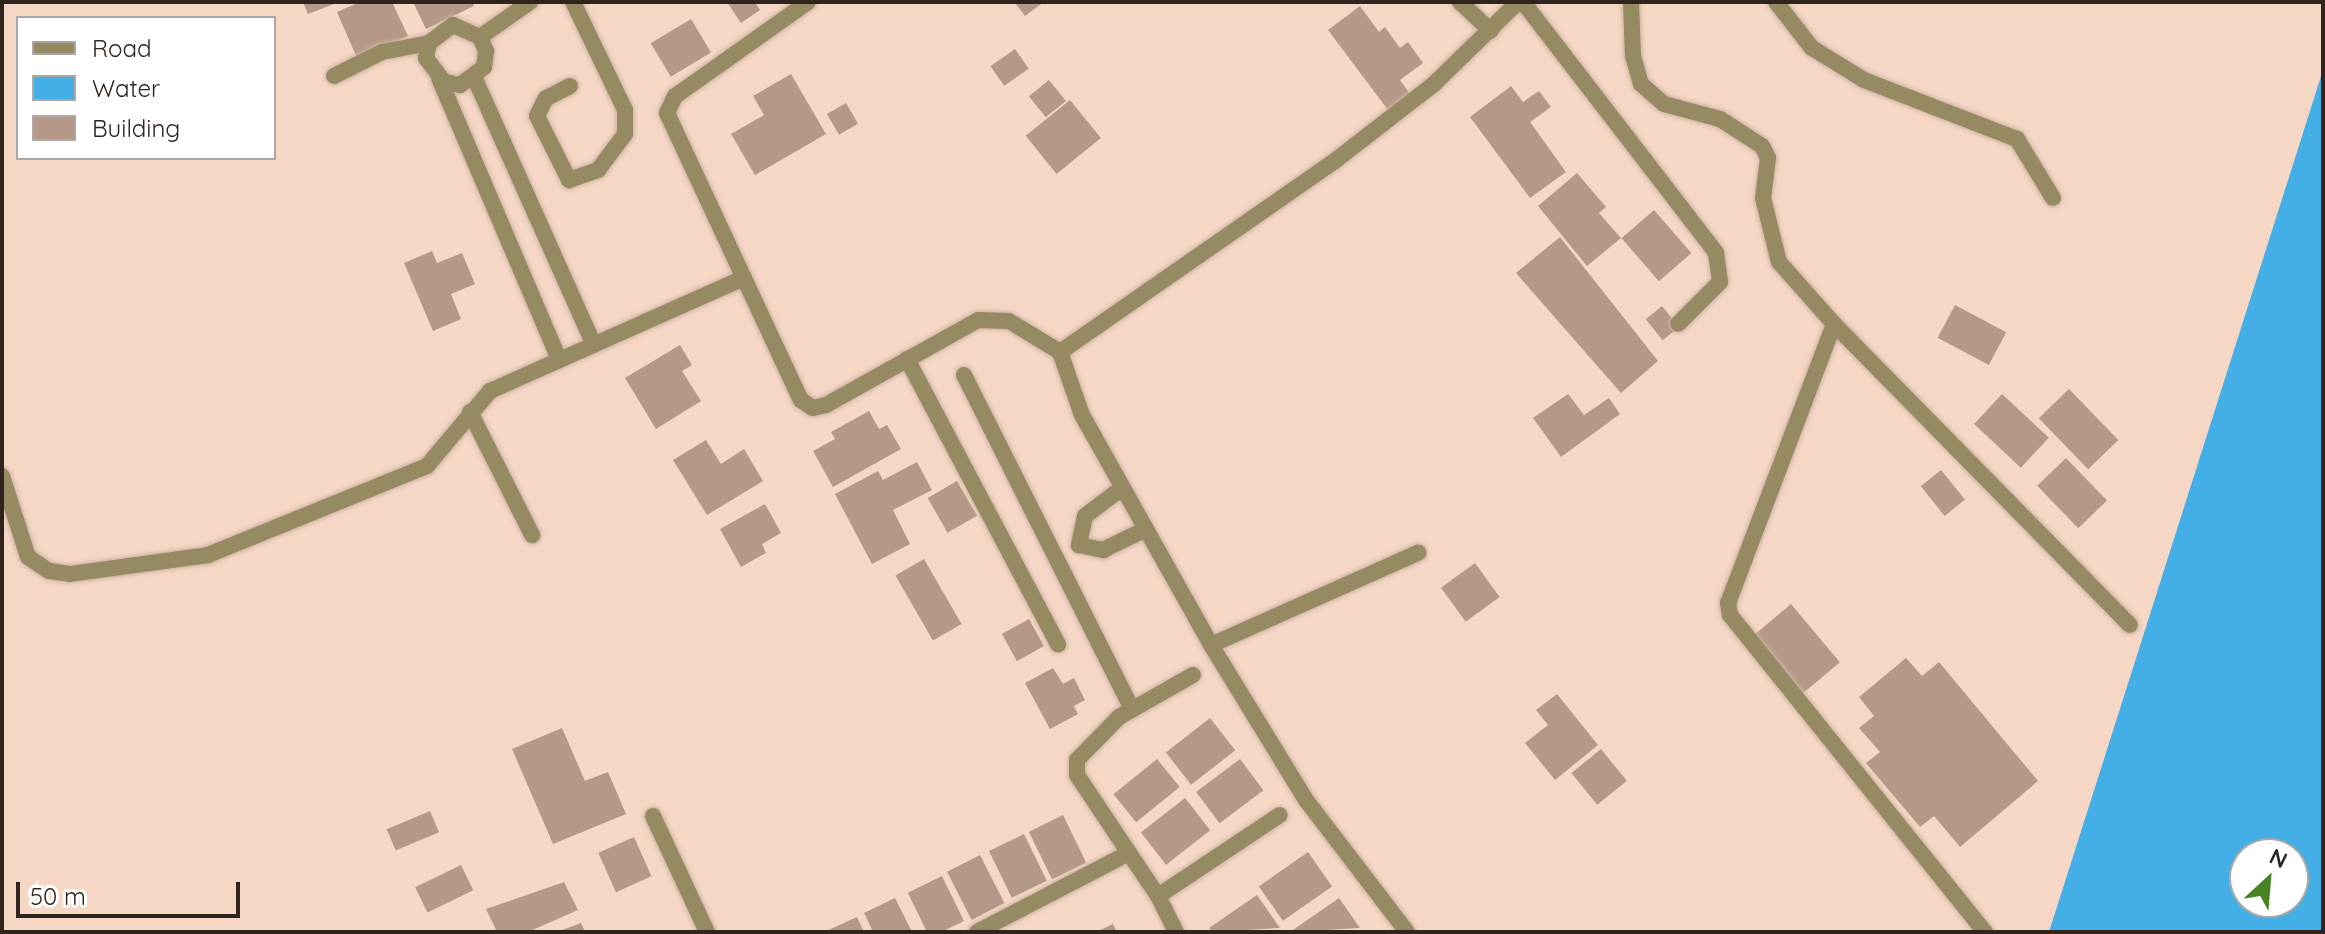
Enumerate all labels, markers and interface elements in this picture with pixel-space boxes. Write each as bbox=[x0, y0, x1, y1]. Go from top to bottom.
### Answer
legend bbox=[16, 16, 276, 160]
text: Road bbox=[92, 33, 152, 63]
text: Water bbox=[92, 73, 160, 103]
text: Building bbox=[92, 113, 180, 143]
north arrow bbox=[2229, 838, 2309, 918]
text: N bbox=[2265, 842, 2292, 874]
scale bar bbox=[20, 866, 244, 916]
text: 50 m bbox=[30, 881, 86, 911]

